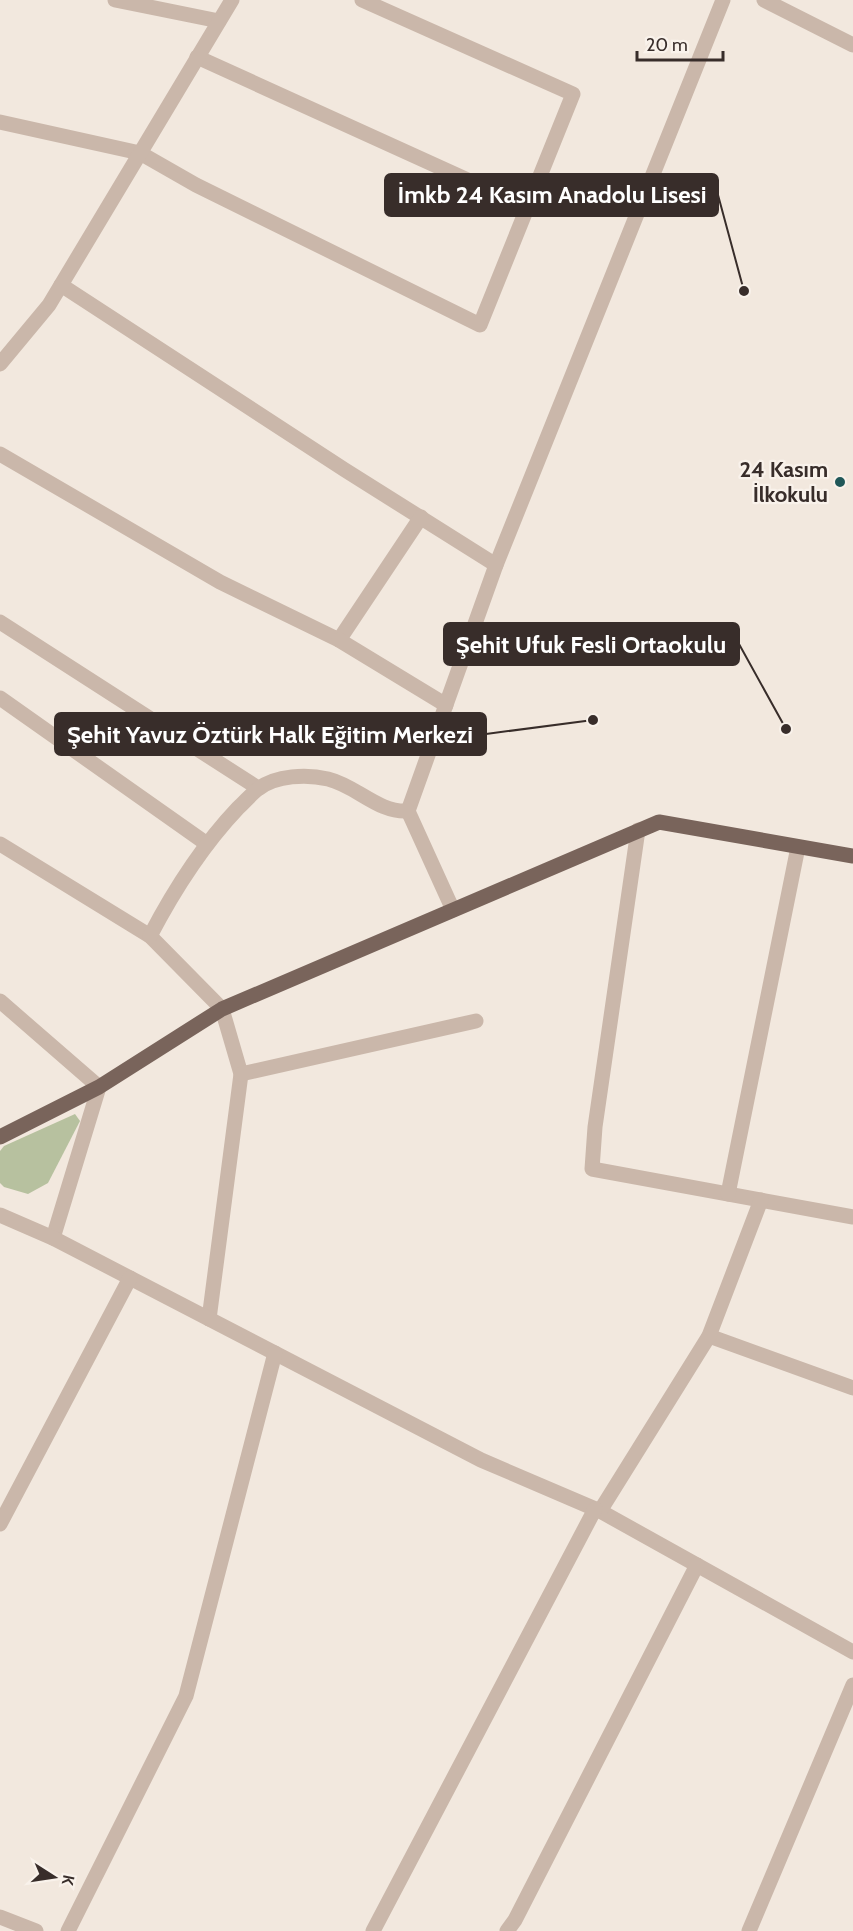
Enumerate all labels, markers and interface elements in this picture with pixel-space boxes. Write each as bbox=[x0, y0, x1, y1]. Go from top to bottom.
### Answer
scale bar bbox=[637, 24, 722, 62]
text: 20 m bbox=[646, 34, 688, 56]
callout: İmkb 24 Kasım Anadolu Lisesi bbox=[385, 174, 718, 216]
text: İmkb 24 Kasım Anadolu Lisesi bbox=[397, 180, 707, 209]
place label: 24 Kasım İlkokulu bbox=[739, 456, 828, 508]
marker: 24 Kasım İlkokulu bbox=[833, 475, 847, 489]
callout: Şehit Ufuk Fesli Ortaokulu bbox=[444, 623, 739, 665]
text: Şehit Ufuk Fesli Ortaokulu bbox=[456, 630, 726, 659]
callout: Şehit Yavuz Öztürk Halk Eğitim Merkezi bbox=[55, 713, 486, 755]
text: Şehit Yavuz Öztürk Halk Eğitim Merkezi bbox=[67, 720, 473, 749]
north arrow bbox=[24, 1847, 84, 1907]
text: K bbox=[58, 1873, 79, 1887]

